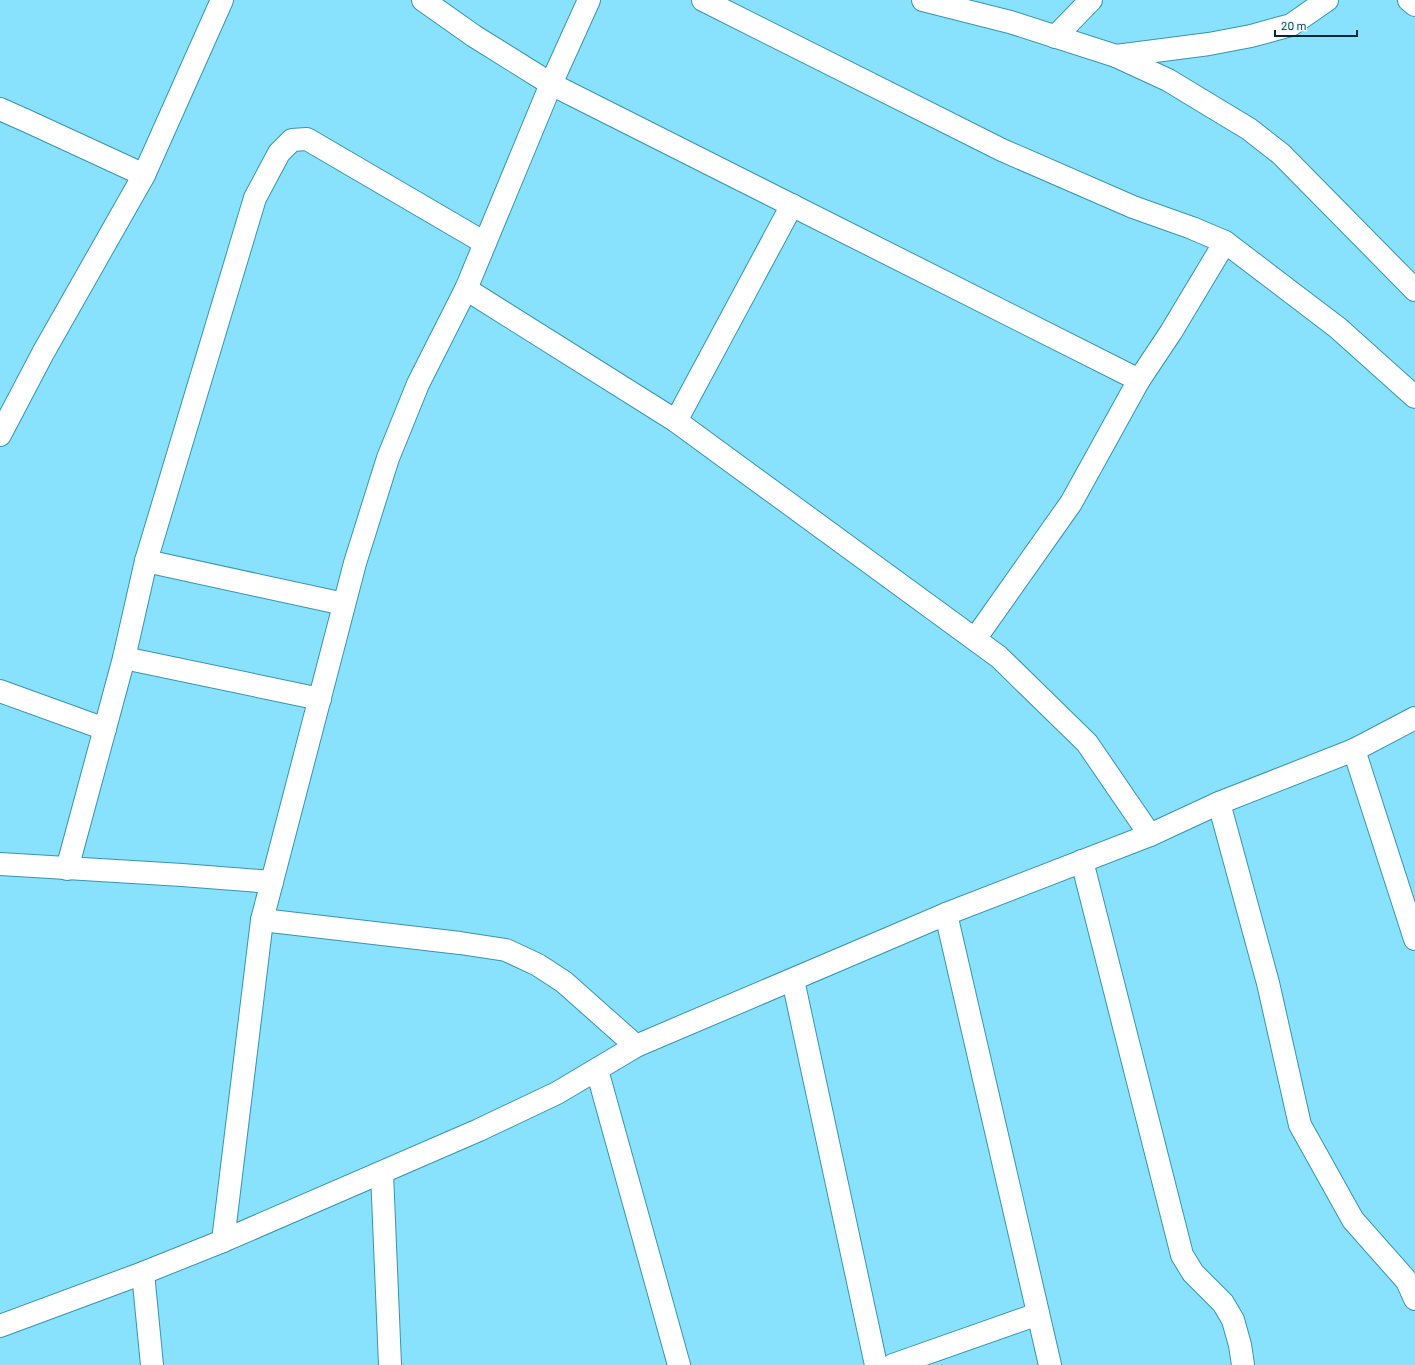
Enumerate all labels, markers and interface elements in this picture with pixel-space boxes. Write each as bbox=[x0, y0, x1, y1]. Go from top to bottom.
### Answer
scale bar bbox=[1275, 12, 1357, 38]
text: 20 m bbox=[1281, 18, 1307, 32]

